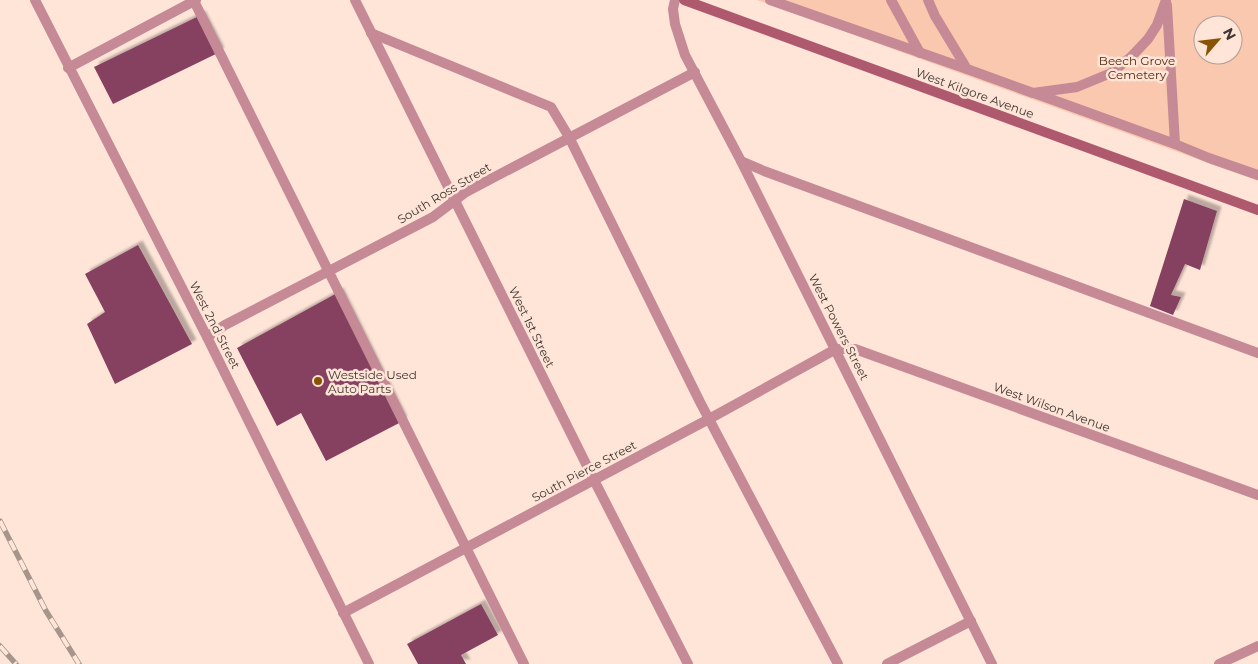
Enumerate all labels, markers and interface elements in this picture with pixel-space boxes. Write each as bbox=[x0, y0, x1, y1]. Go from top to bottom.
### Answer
north arrow bbox=[1193, 15, 1243, 65]
text: N bbox=[1219, 25, 1240, 43]
park label: Beech Grove Cemetery bbox=[1099, 53, 1175, 82]
street label: West Kilgore Avenue bbox=[914, 65, 1036, 121]
street label: South Ross Street bbox=[395, 159, 494, 227]
street label: West Powers Street bbox=[806, 271, 872, 383]
street label: West 2nd Street bbox=[186, 279, 244, 371]
street label: West 1st Street bbox=[506, 284, 558, 370]
place label: Westside Used Auto Parts bbox=[328, 367, 417, 396]
marker: Westside Used Auto Parts bbox=[312, 375, 324, 387]
street label: West Wilson Avenue bbox=[992, 379, 1112, 435]
street label: South Pierce Street bbox=[529, 437, 639, 505]

